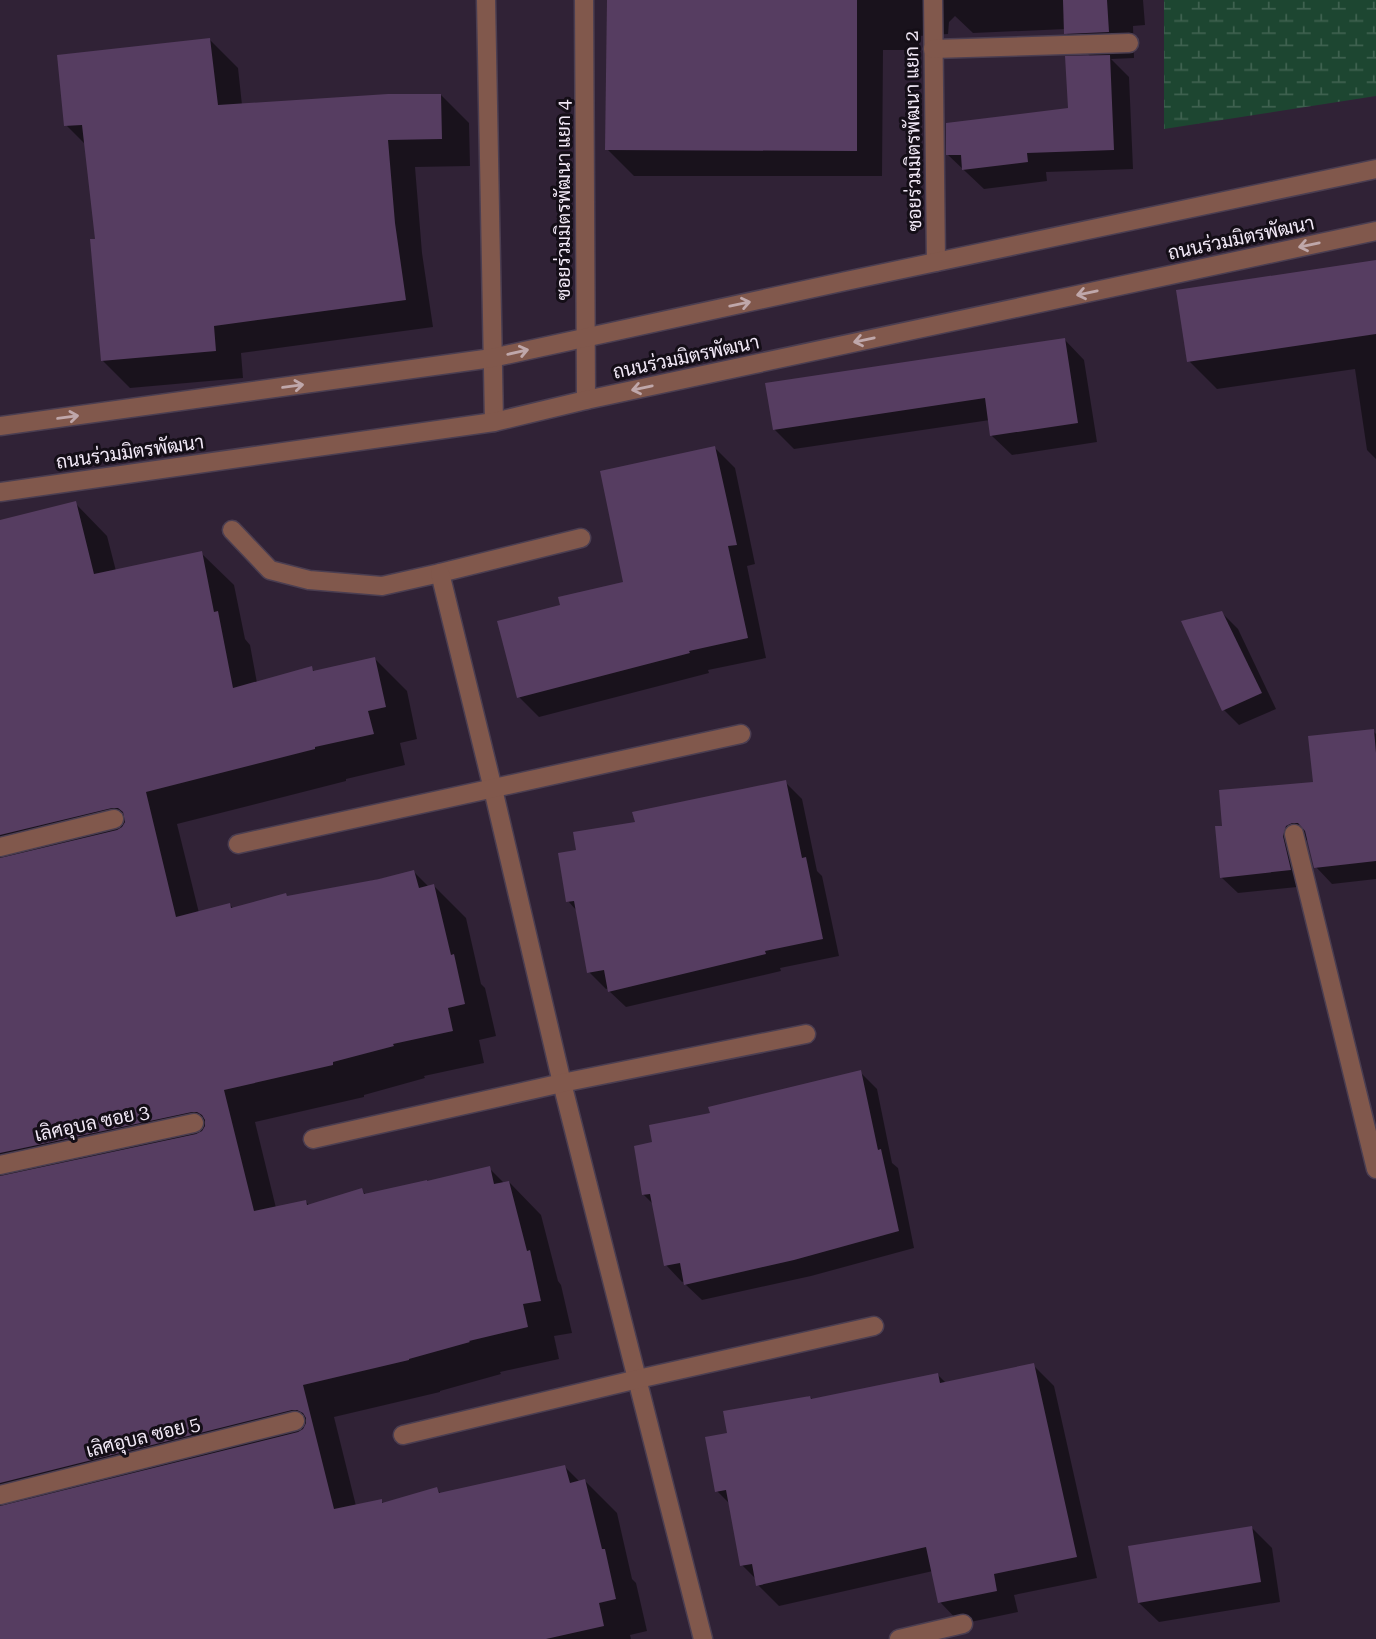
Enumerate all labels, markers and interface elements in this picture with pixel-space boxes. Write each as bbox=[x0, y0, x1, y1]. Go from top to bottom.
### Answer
street label: ซอยร่วมมิตรพัฒนา แยก 2 bbox=[900, 31, 926, 231]
street label: ซอยร่วมมิตรพัฒนา แยก 4 bbox=[552, 99, 575, 300]
street label: ถนนร่วมมิตรพัฒนา bbox=[1166, 211, 1316, 265]
one-way arrow bbox=[1298, 239, 1321, 252]
one-way arrow bbox=[1076, 286, 1099, 300]
one-way arrow bbox=[728, 296, 751, 310]
street label: ถนนร่วมมิตรพัฒนา bbox=[611, 330, 761, 384]
one-way arrow bbox=[853, 334, 876, 348]
one-way arrow bbox=[506, 345, 529, 358]
one-way arrow bbox=[281, 379, 304, 392]
one-way arrow bbox=[631, 382, 654, 395]
one-way arrow bbox=[56, 410, 78, 423]
street label: ถนนร่วมมิตรพัฒนา bbox=[55, 430, 205, 474]
street label: เลิศอุบล ซอย 3 bbox=[33, 1100, 152, 1147]
street label: เลิศอุบล ซอย 5 bbox=[84, 1412, 203, 1463]

